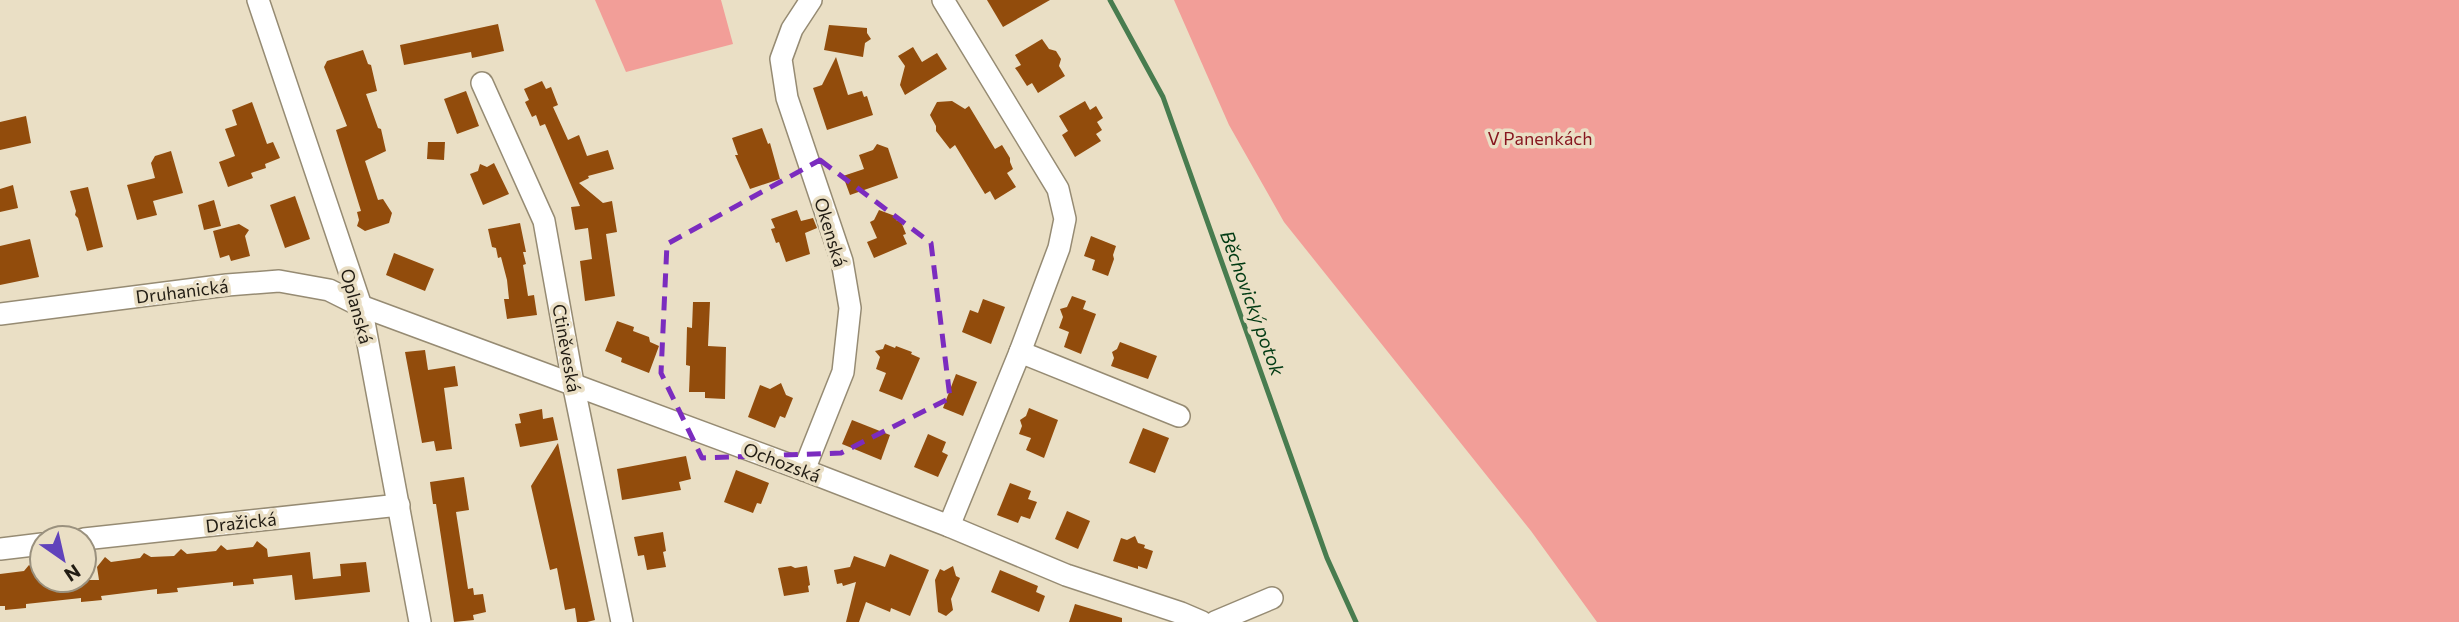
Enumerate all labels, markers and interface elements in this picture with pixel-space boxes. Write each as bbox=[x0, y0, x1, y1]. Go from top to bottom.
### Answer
park label: V Panenkách bbox=[1488, 127, 1592, 149]
street label: Okenská bbox=[810, 195, 852, 269]
water label: Běchovický potok bbox=[1216, 227, 1290, 379]
street label: Oplanská bbox=[336, 266, 378, 346]
street label: Druhanická bbox=[134, 274, 230, 308]
street label: Ctiněveská bbox=[548, 302, 586, 394]
street label: Ochozská bbox=[740, 437, 824, 487]
street label: Dražická bbox=[204, 507, 278, 537]
north arrow bbox=[28, 524, 98, 594]
text: N bbox=[60, 560, 85, 587]

